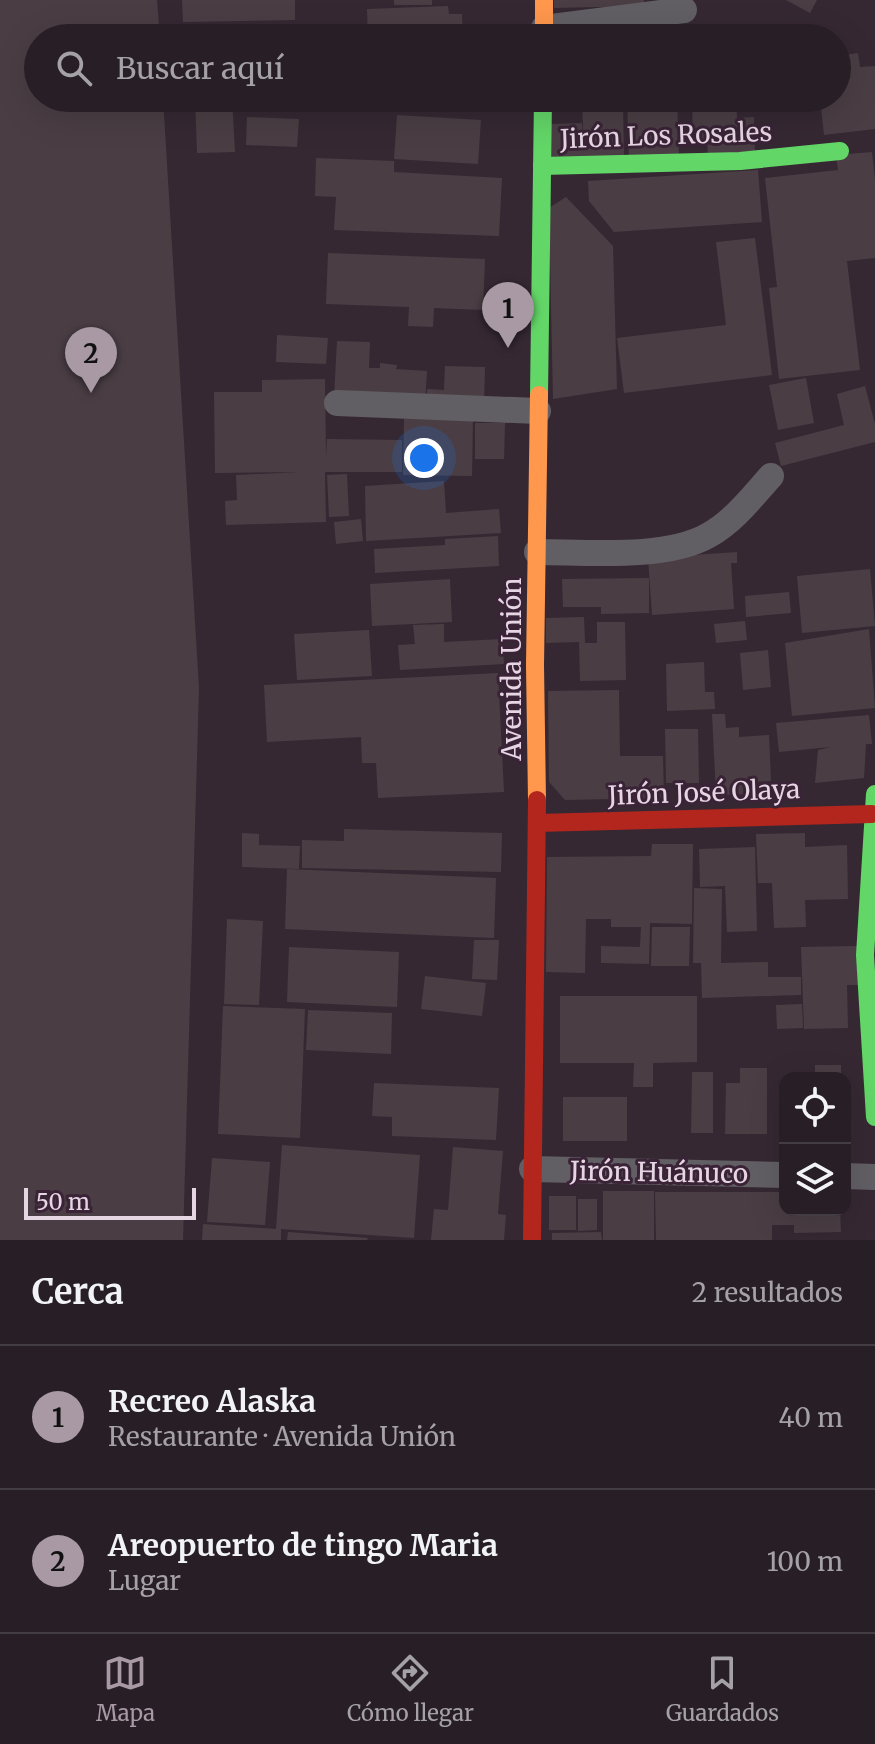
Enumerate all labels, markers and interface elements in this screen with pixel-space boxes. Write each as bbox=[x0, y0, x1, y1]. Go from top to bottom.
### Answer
search box bbox=[24, 24, 851, 112]
icon: search bbox=[52, 46, 96, 90]
text: Buscar aquí bbox=[116, 49, 284, 87]
street label: Jirón Los Rosales bbox=[558, 115, 773, 155]
pin: 1 bbox=[482, 282, 534, 348]
pin: 2 bbox=[65, 327, 117, 393]
your location bbox=[404, 438, 444, 478]
street label: Avenida Unión bbox=[495, 578, 528, 761]
street label: Jirón José Olaya bbox=[606, 772, 801, 812]
map controls bbox=[779, 1072, 851, 1216]
button: locate bbox=[779, 1072, 851, 1144]
button: layers bbox=[779, 1144, 851, 1216]
street label: Jirón Huánuco bbox=[569, 1154, 748, 1190]
scale bar bbox=[24, 1184, 196, 1220]
text: 50 m bbox=[36, 1188, 90, 1216]
text: Cerca bbox=[32, 1271, 124, 1313]
text: 2 resultados bbox=[692, 1276, 843, 1309]
text: Recreo Alaska bbox=[108, 1382, 316, 1420]
text: 1 bbox=[52, 1401, 64, 1434]
text: 40 m bbox=[779, 1401, 843, 1434]
text: Restaurante · Avenida Unión bbox=[108, 1420, 456, 1453]
text: Areopuerto de tingo Maria bbox=[108, 1526, 498, 1564]
text: 2 bbox=[50, 1545, 66, 1578]
text: 100 m bbox=[767, 1545, 843, 1578]
text: Lugar bbox=[108, 1564, 181, 1597]
tab: Mapa bbox=[96, 1651, 155, 1727]
tab: Cómo llegar bbox=[347, 1651, 474, 1727]
tab: Guardados bbox=[666, 1651, 779, 1727]

